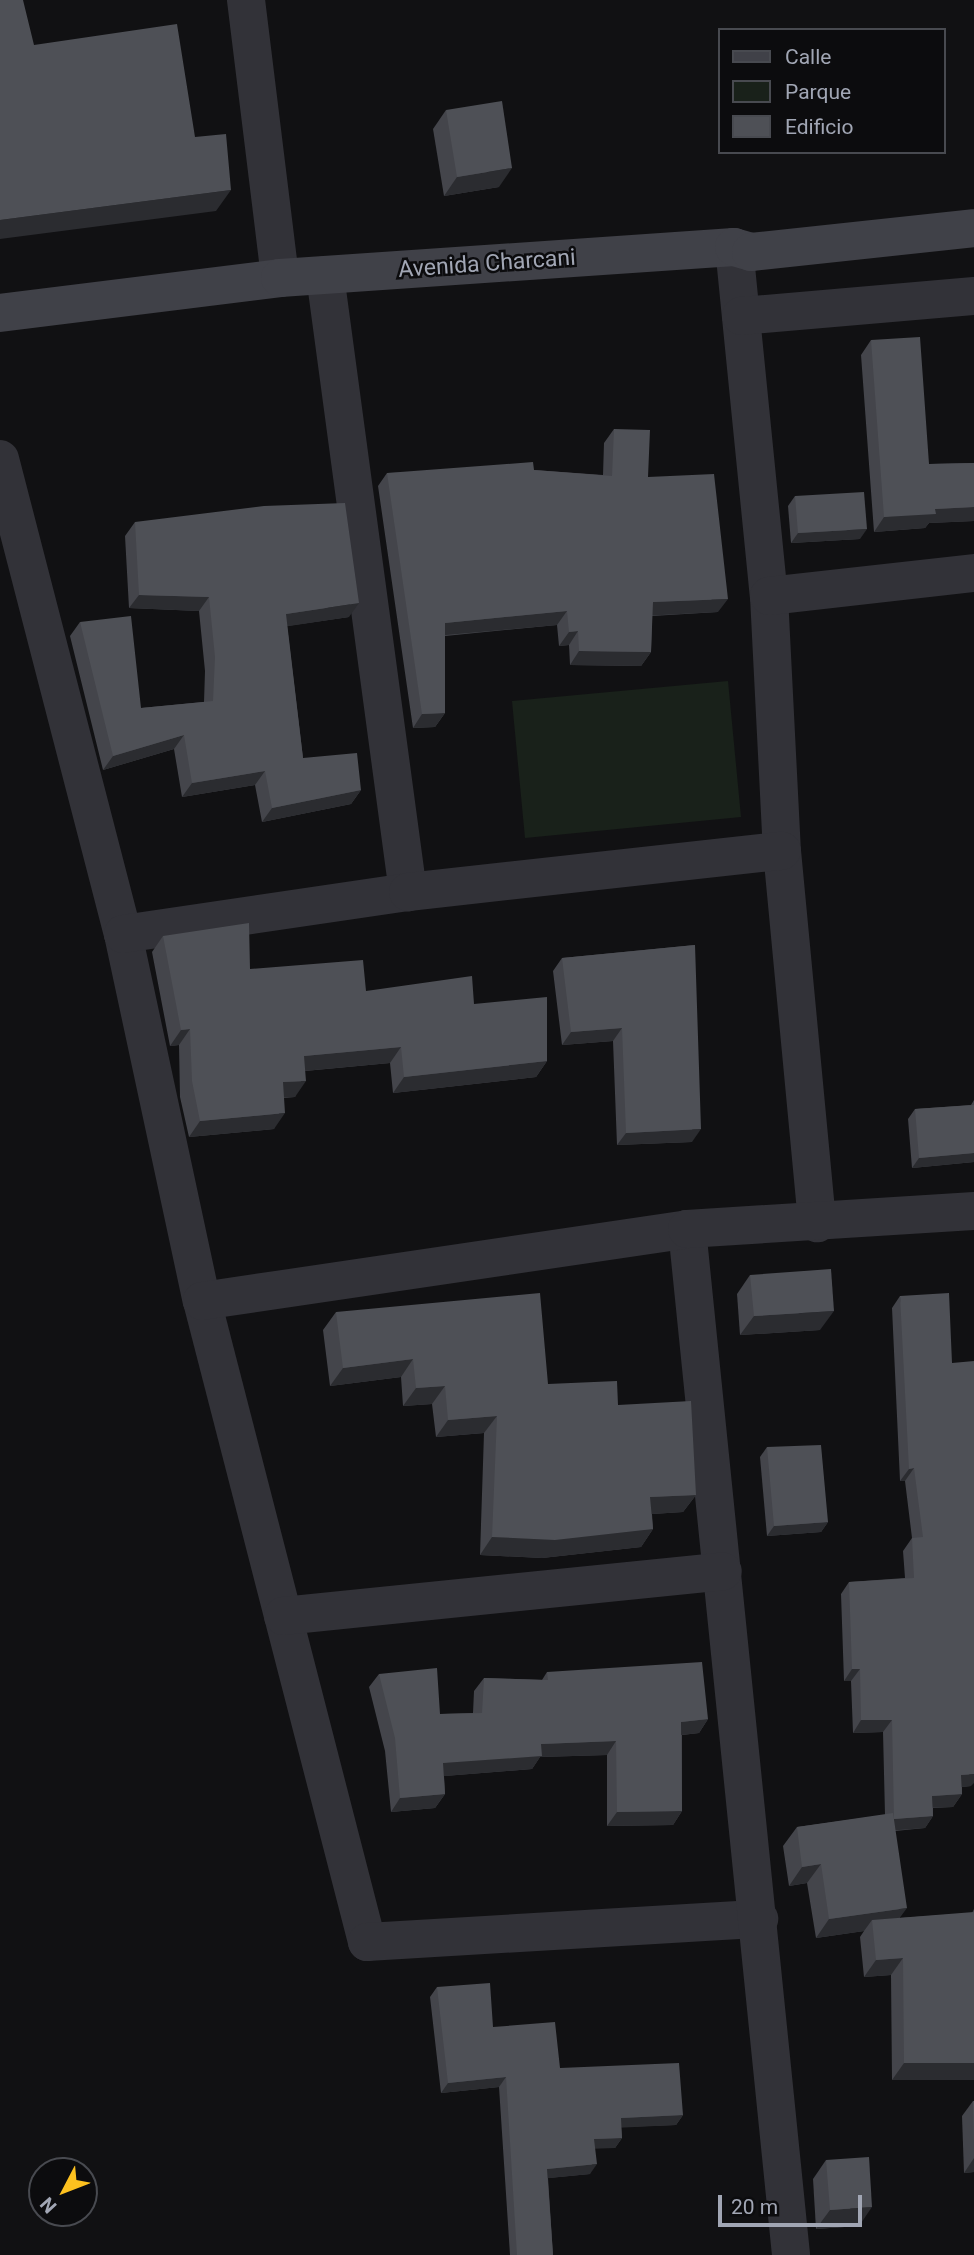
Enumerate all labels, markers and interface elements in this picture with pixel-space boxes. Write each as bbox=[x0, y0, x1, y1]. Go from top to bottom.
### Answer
legend bbox=[718, 28, 946, 154]
text: Calle bbox=[785, 45, 831, 69]
text: Parque bbox=[785, 80, 851, 104]
text: Edificio bbox=[785, 115, 853, 139]
street label: Avenida Charcani bbox=[397, 244, 577, 284]
north arrow bbox=[28, 2157, 98, 2227]
scale bar bbox=[722, 2182, 866, 2226]
text: N bbox=[35, 2192, 62, 2218]
text: 20 m bbox=[731, 2195, 778, 2219]

